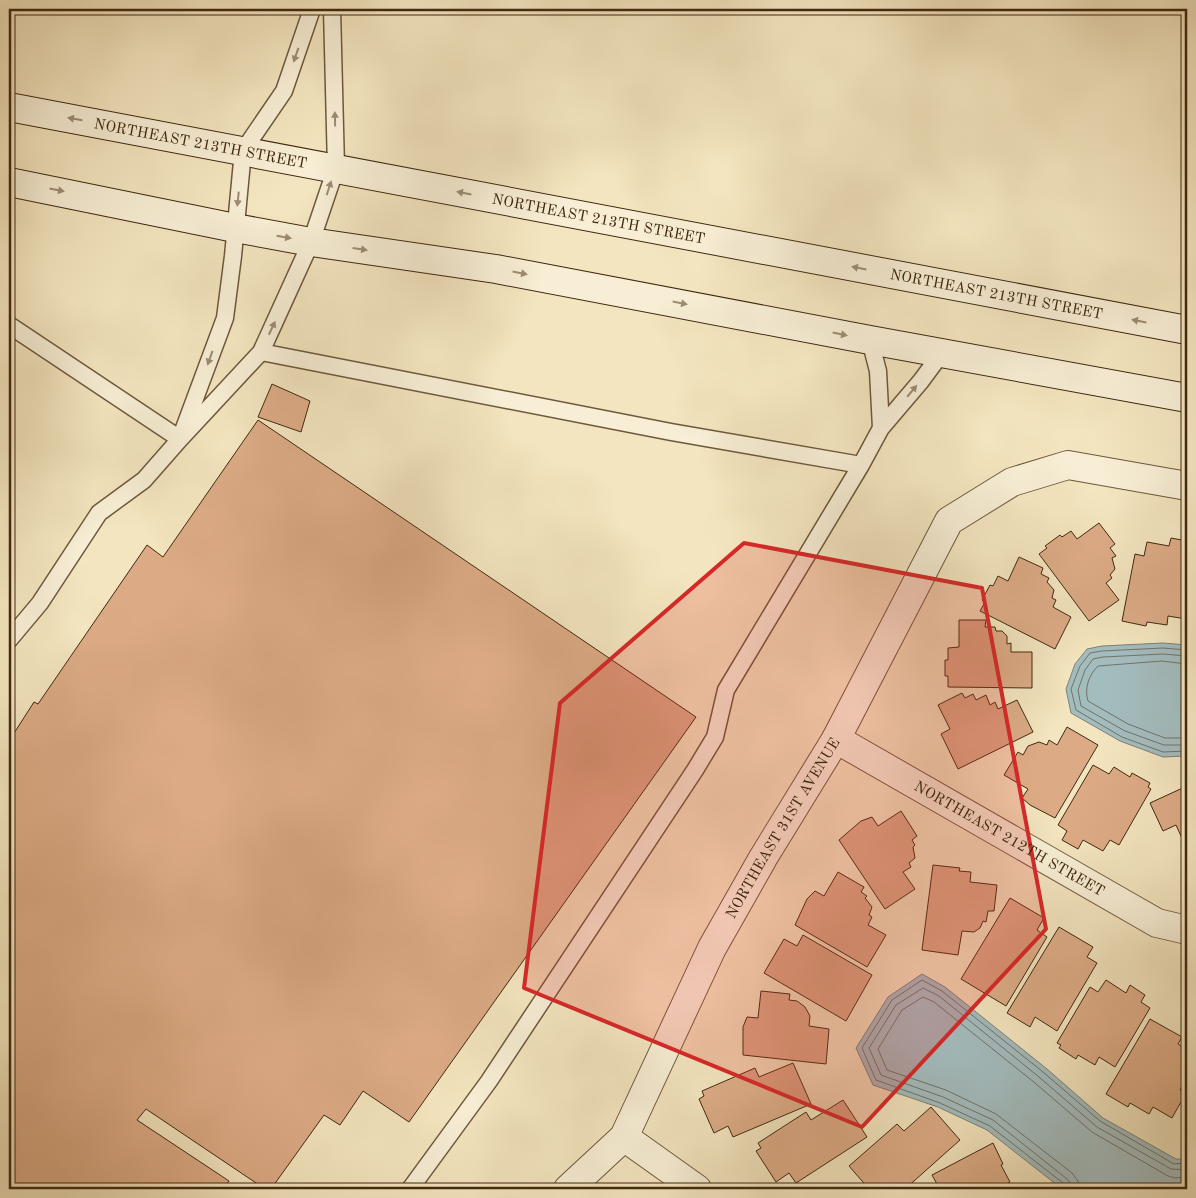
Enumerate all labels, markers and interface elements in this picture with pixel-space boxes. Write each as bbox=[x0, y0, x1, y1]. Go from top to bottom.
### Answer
one-way arrow bbox=[292, 48, 300, 63]
one-way arrow bbox=[330, 111, 338, 127]
one-way arrow bbox=[67, 115, 83, 123]
street label: NORTHEAST 213TH STREET bbox=[93, 117, 308, 172]
one-way arrow bbox=[326, 181, 333, 196]
one-way arrow bbox=[49, 187, 65, 195]
one-way arrow bbox=[456, 188, 472, 196]
one-way arrow bbox=[234, 191, 242, 207]
street label: NORTHEAST 213TH STREET bbox=[490, 193, 706, 248]
one-way arrow bbox=[277, 233, 293, 241]
one-way arrow bbox=[352, 245, 368, 253]
one-way arrow bbox=[851, 264, 867, 272]
street label: NORTHEAST 213TH STREET bbox=[888, 268, 1104, 323]
one-way arrow bbox=[513, 269, 528, 277]
one-way arrow bbox=[672, 300, 688, 308]
one-way arrow bbox=[1131, 317, 1147, 325]
one-way arrow bbox=[268, 320, 277, 335]
one-way arrow bbox=[832, 330, 847, 338]
one-way arrow bbox=[206, 351, 214, 365]
one-way arrow bbox=[906, 385, 917, 398]
street label: NORTHEAST 31ST AVENUE bbox=[724, 736, 844, 922]
street label: NORTHEAST 212TH STREET bbox=[911, 779, 1106, 900]

